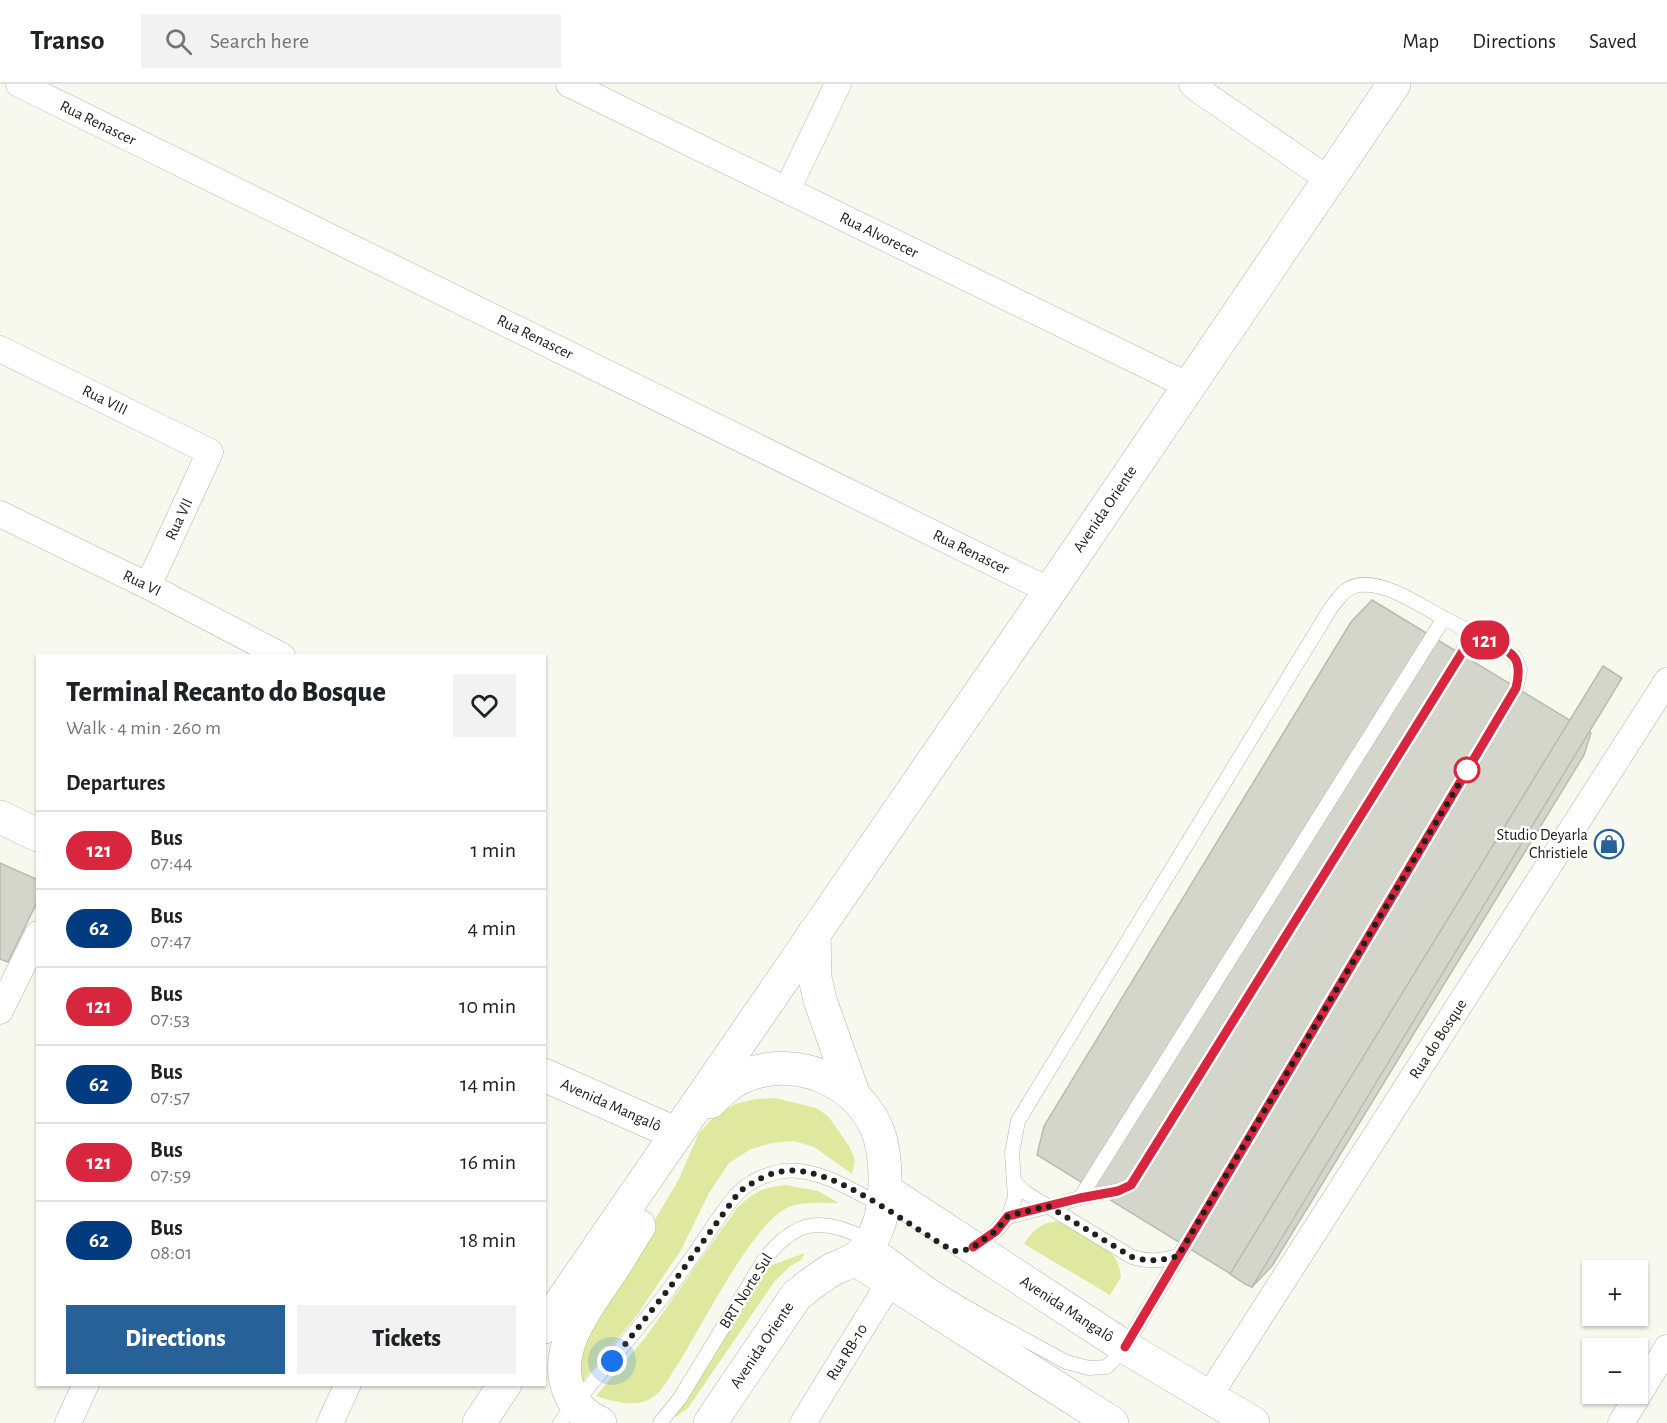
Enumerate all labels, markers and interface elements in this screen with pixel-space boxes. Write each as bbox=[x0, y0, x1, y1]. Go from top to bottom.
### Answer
search box bbox=[141, 14, 561, 68]
icon: search bbox=[162, 25, 195, 58]
text: Transo bbox=[30, 27, 105, 55]
text: Search here bbox=[210, 30, 309, 52]
text: Map bbox=[1403, 31, 1439, 52]
text: Directions bbox=[1472, 31, 1556, 52]
text: Saved bbox=[1589, 31, 1637, 52]
street label: Rua Renascer bbox=[57, 98, 139, 149]
street label: Rua Alvorecer bbox=[837, 209, 922, 261]
street label: Rua Renascer bbox=[494, 312, 576, 363]
street label: Rua VIII bbox=[80, 382, 130, 418]
street label: Avenida Oriente bbox=[1070, 463, 1140, 555]
street label: Rua VII bbox=[162, 496, 196, 542]
street label: Rua Renascer bbox=[930, 527, 1012, 578]
street label: Rua VI bbox=[120, 567, 164, 599]
line badge: 121 bbox=[1450, 620, 1520, 660]
text: 121 bbox=[1472, 630, 1498, 651]
button: heart bbox=[453, 674, 516, 737]
text: Terminal Recanto do Bosque bbox=[66, 679, 386, 707]
text: Walk · 4 min · 260 m bbox=[66, 718, 221, 738]
unlabelled marker bbox=[1454, 757, 1480, 783]
text: Departures bbox=[66, 772, 166, 794]
text: Bus bbox=[150, 827, 183, 849]
place label: Studio Deyarla Christiele bbox=[1496, 827, 1588, 861]
shop icon: Studio Deyarla Christiele bbox=[1593, 828, 1625, 860]
text: 1 min bbox=[471, 839, 516, 861]
text: 121 bbox=[86, 840, 112, 861]
text: 07:44 bbox=[150, 853, 193, 873]
text: Bus bbox=[150, 905, 183, 927]
text: 4 min bbox=[468, 917, 516, 939]
text: 62 bbox=[89, 918, 109, 939]
text: 07:47 bbox=[150, 931, 191, 951]
text: Bus bbox=[150, 983, 183, 1005]
text: 10 min bbox=[459, 995, 516, 1017]
text: 121 bbox=[86, 996, 112, 1017]
street label: Rua do Bosque bbox=[1406, 996, 1470, 1082]
text: 07:53 bbox=[150, 1009, 190, 1029]
text: Bus bbox=[150, 1061, 183, 1083]
text: 14 min bbox=[460, 1073, 516, 1095]
text: 62 bbox=[89, 1074, 109, 1095]
street label: Avenida Mangalô bbox=[558, 1076, 664, 1134]
text: 07:57 bbox=[150, 1087, 190, 1107]
text: Bus bbox=[150, 1139, 183, 1161]
text: 16 min bbox=[460, 1151, 516, 1173]
text: 121 bbox=[86, 1152, 112, 1173]
text: 07:59 bbox=[150, 1165, 191, 1185]
text: Bus bbox=[150, 1217, 183, 1239]
text: 18 min bbox=[460, 1229, 516, 1251]
text: 62 bbox=[89, 1230, 109, 1251]
text: 08:01 bbox=[150, 1243, 192, 1263]
street label: BRT Norte Sul bbox=[717, 1251, 775, 1331]
map controls bbox=[1582, 1260, 1648, 1404]
button: + bbox=[1582, 1260, 1648, 1326]
street label: Avenida Mangalô bbox=[1017, 1273, 1117, 1345]
street label: Avenida Oriente bbox=[727, 1299, 797, 1391]
button: Directions bbox=[66, 1305, 285, 1374]
button: Tickets bbox=[297, 1305, 516, 1374]
street label: Rua RB-10 bbox=[823, 1321, 871, 1383]
button: − bbox=[1582, 1338, 1648, 1404]
your location bbox=[597, 1346, 627, 1376]

